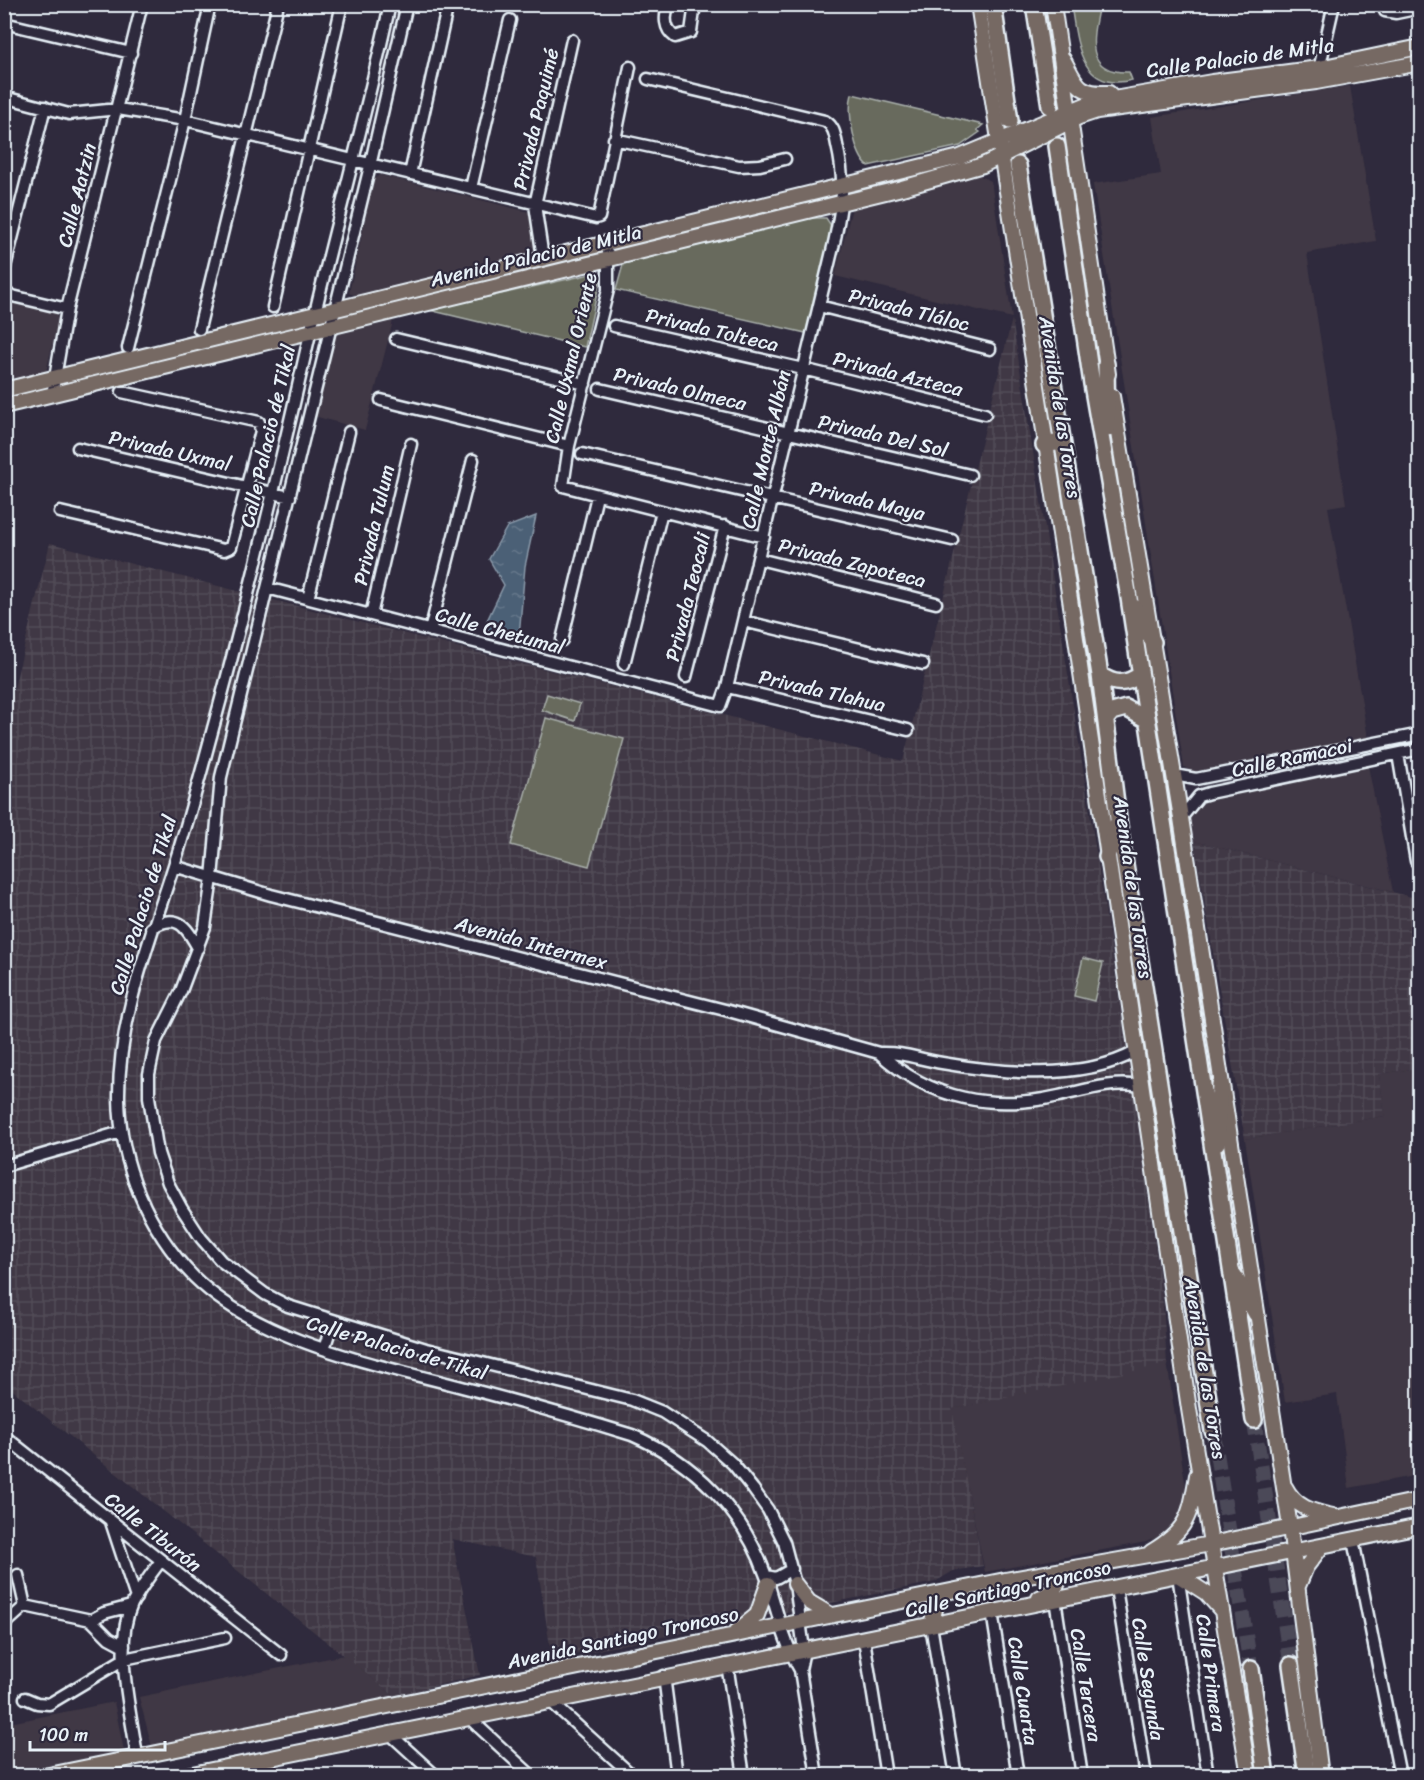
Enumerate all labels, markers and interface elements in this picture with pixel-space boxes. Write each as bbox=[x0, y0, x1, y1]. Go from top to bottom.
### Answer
street label: Calle Palacio de Mitla bbox=[1144, 28, 1336, 88]
street label: Privada Paquimé bbox=[503, 45, 569, 193]
street label: Calle Aatzin bbox=[47, 139, 107, 251]
street label: Avenida Palacio de Mitla bbox=[426, 215, 645, 298]
street label: Calle Uxmal Oriente bbox=[534, 269, 608, 447]
street label: Privada Tláloc bbox=[845, 278, 973, 342]
street label: Privada Tolteca bbox=[642, 298, 782, 362]
street label: Avenida de las Torres bbox=[1028, 312, 1092, 501]
street label: Calle Palacio de Tikal bbox=[230, 340, 306, 531]
street label: Privada Azteca bbox=[829, 341, 968, 407]
street label: Privada Olmeca bbox=[610, 357, 751, 421]
street label: Calle Monte Albán bbox=[731, 366, 801, 532]
street label: Privada Del Sol bbox=[814, 404, 953, 468]
street label: Privada Uxmal bbox=[105, 420, 235, 482]
street label: Privada Tulum bbox=[343, 461, 405, 589]
street label: Privada Maya bbox=[806, 471, 929, 532]
street label: Privada Teocali bbox=[655, 527, 721, 665]
street label: Privada Zapoteca bbox=[774, 528, 930, 598]
street label: Calle Chetumal bbox=[431, 597, 569, 665]
street label: Privada Tlahua bbox=[755, 659, 889, 723]
street label: Calle Ramacoi bbox=[1228, 728, 1356, 788]
street label: Avenida de las Torres bbox=[1103, 792, 1163, 981]
street label: Calle Palacio de Tikal bbox=[99, 809, 187, 999]
street label: Avenida Intermex bbox=[450, 906, 612, 980]
street label: Avenida de las Torres bbox=[1173, 1273, 1237, 1462]
street label: Calle Palacio de Tikal bbox=[303, 1305, 493, 1391]
street label: Calle Tiburón bbox=[96, 1482, 210, 1582]
street label: Calle Santiago Troncoso bbox=[902, 1550, 1114, 1628]
street label: Avenida Santiago Troncoso bbox=[503, 1596, 742, 1680]
street label: Calle Primera bbox=[1185, 1612, 1237, 1735]
street label: Calle Segunda bbox=[1121, 1615, 1175, 1744]
street label: Calle Tercera bbox=[1060, 1626, 1112, 1745]
street label: Calle Cuarta bbox=[997, 1634, 1049, 1749]
scale bar bbox=[30, 1714, 165, 1752]
text: 100 m bbox=[39, 1719, 88, 1751]

